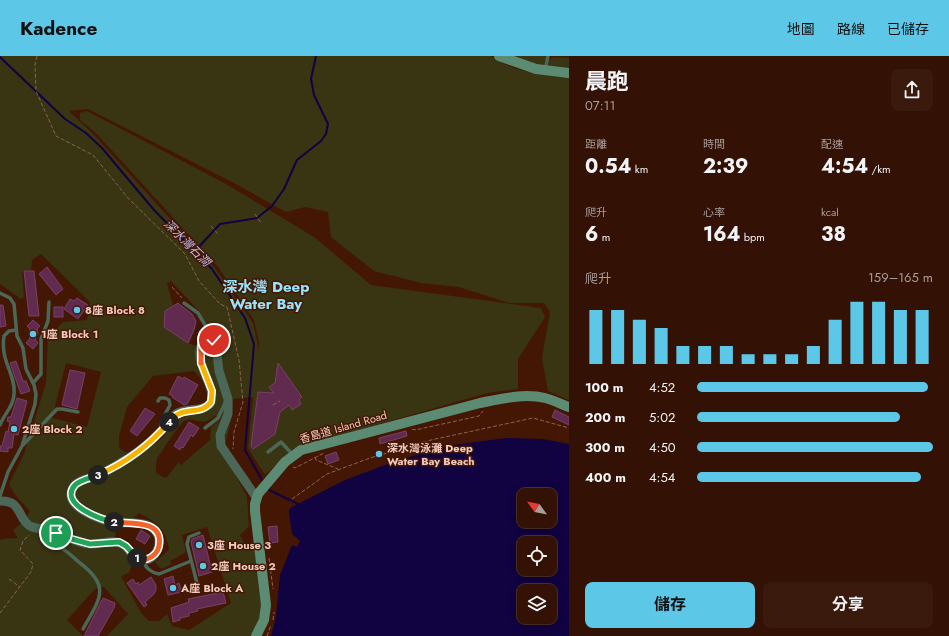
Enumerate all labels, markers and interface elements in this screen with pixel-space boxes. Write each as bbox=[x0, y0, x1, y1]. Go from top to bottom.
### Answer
text: Kadence bbox=[20, 15, 97, 42]
text: 地圖 bbox=[787, 19, 815, 39]
text: 路線 bbox=[837, 19, 865, 39]
text: 已儲存 bbox=[887, 19, 929, 39]
text: 晨跑 bbox=[585, 65, 629, 97]
button: share bbox=[891, 69, 933, 111]
text: 07:11 bbox=[585, 96, 615, 115]
text: 距離 bbox=[585, 136, 607, 152]
text: 時間 bbox=[703, 136, 725, 152]
text: 配速 bbox=[821, 136, 843, 152]
text: 0.54 bbox=[585, 152, 632, 181]
text: 2:39 bbox=[703, 152, 748, 181]
text: 4:54 bbox=[821, 152, 868, 181]
text: km bbox=[632, 161, 648, 177]
text: /km bbox=[868, 161, 891, 177]
text: 爬升 bbox=[585, 204, 607, 220]
text: 心率 bbox=[703, 204, 725, 220]
text: kcal bbox=[821, 204, 839, 220]
water label: 深水灣石澗 bbox=[159, 215, 216, 272]
text: 6 bbox=[585, 220, 598, 249]
text: 164 bbox=[703, 220, 741, 249]
text: 38 bbox=[821, 220, 846, 249]
text: m bbox=[598, 229, 610, 245]
text: bpm bbox=[741, 229, 765, 245]
text: 159–165 m bbox=[868, 268, 933, 287]
text: 爬升 bbox=[585, 269, 611, 288]
district label: 深水灣 Deep Water Bay bbox=[223, 276, 309, 315]
place label: 8座 Block 8 bbox=[85, 302, 145, 318]
marker: 8座 Block 8 bbox=[72, 305, 82, 315]
pin bbox=[197, 323, 231, 357]
place label: 1座 Block 1 bbox=[41, 326, 98, 342]
marker: 1座 Block 1 bbox=[28, 329, 38, 339]
icon: check bbox=[203, 329, 225, 351]
text: 100 m bbox=[585, 378, 623, 397]
text: 4:52 bbox=[649, 378, 675, 397]
street label: 香島道 Island Road bbox=[297, 407, 389, 447]
text: 200 m bbox=[585, 408, 625, 427]
text: 5:02 bbox=[649, 408, 675, 427]
pin: 4 bbox=[159, 412, 179, 432]
text: 4 bbox=[165, 414, 173, 430]
place label: 2座 Block 2 bbox=[22, 421, 83, 437]
marker: 2座 Block 2 bbox=[9, 424, 19, 434]
text: 300 m bbox=[585, 438, 625, 457]
text: 4:50 bbox=[649, 438, 676, 457]
place label: 深水灣泳灘 Deep Water Bay Beach bbox=[387, 440, 475, 469]
marker: 深水灣泳灘 Deep Water Bay Beach bbox=[374, 449, 384, 459]
pin: 3 bbox=[88, 465, 108, 485]
text: 3 bbox=[95, 467, 101, 483]
text: 400 m bbox=[585, 468, 626, 487]
text: 4:54 bbox=[649, 468, 675, 487]
north arrow bbox=[517, 488, 557, 528]
map controls bbox=[517, 488, 557, 624]
pin: 2 bbox=[104, 512, 124, 532]
text: 2 bbox=[110, 514, 118, 530]
pin bbox=[39, 516, 73, 550]
icon: arrive bbox=[45, 522, 67, 544]
button: locate bbox=[517, 536, 557, 576]
place label: 3座 House 3 bbox=[207, 537, 271, 553]
marker: 3座 House 3 bbox=[194, 540, 204, 550]
pin: 1 bbox=[127, 548, 147, 568]
text: 1 bbox=[134, 550, 140, 566]
place label: 2座 House 2 bbox=[211, 558, 276, 574]
marker: 2座 House 2 bbox=[198, 561, 208, 571]
place label: A座 Block A bbox=[180, 580, 244, 596]
button: 儲存 bbox=[585, 582, 755, 628]
button: 分享 bbox=[763, 582, 933, 628]
marker: A座 Block A bbox=[168, 583, 178, 593]
button: layers bbox=[517, 584, 557, 624]

